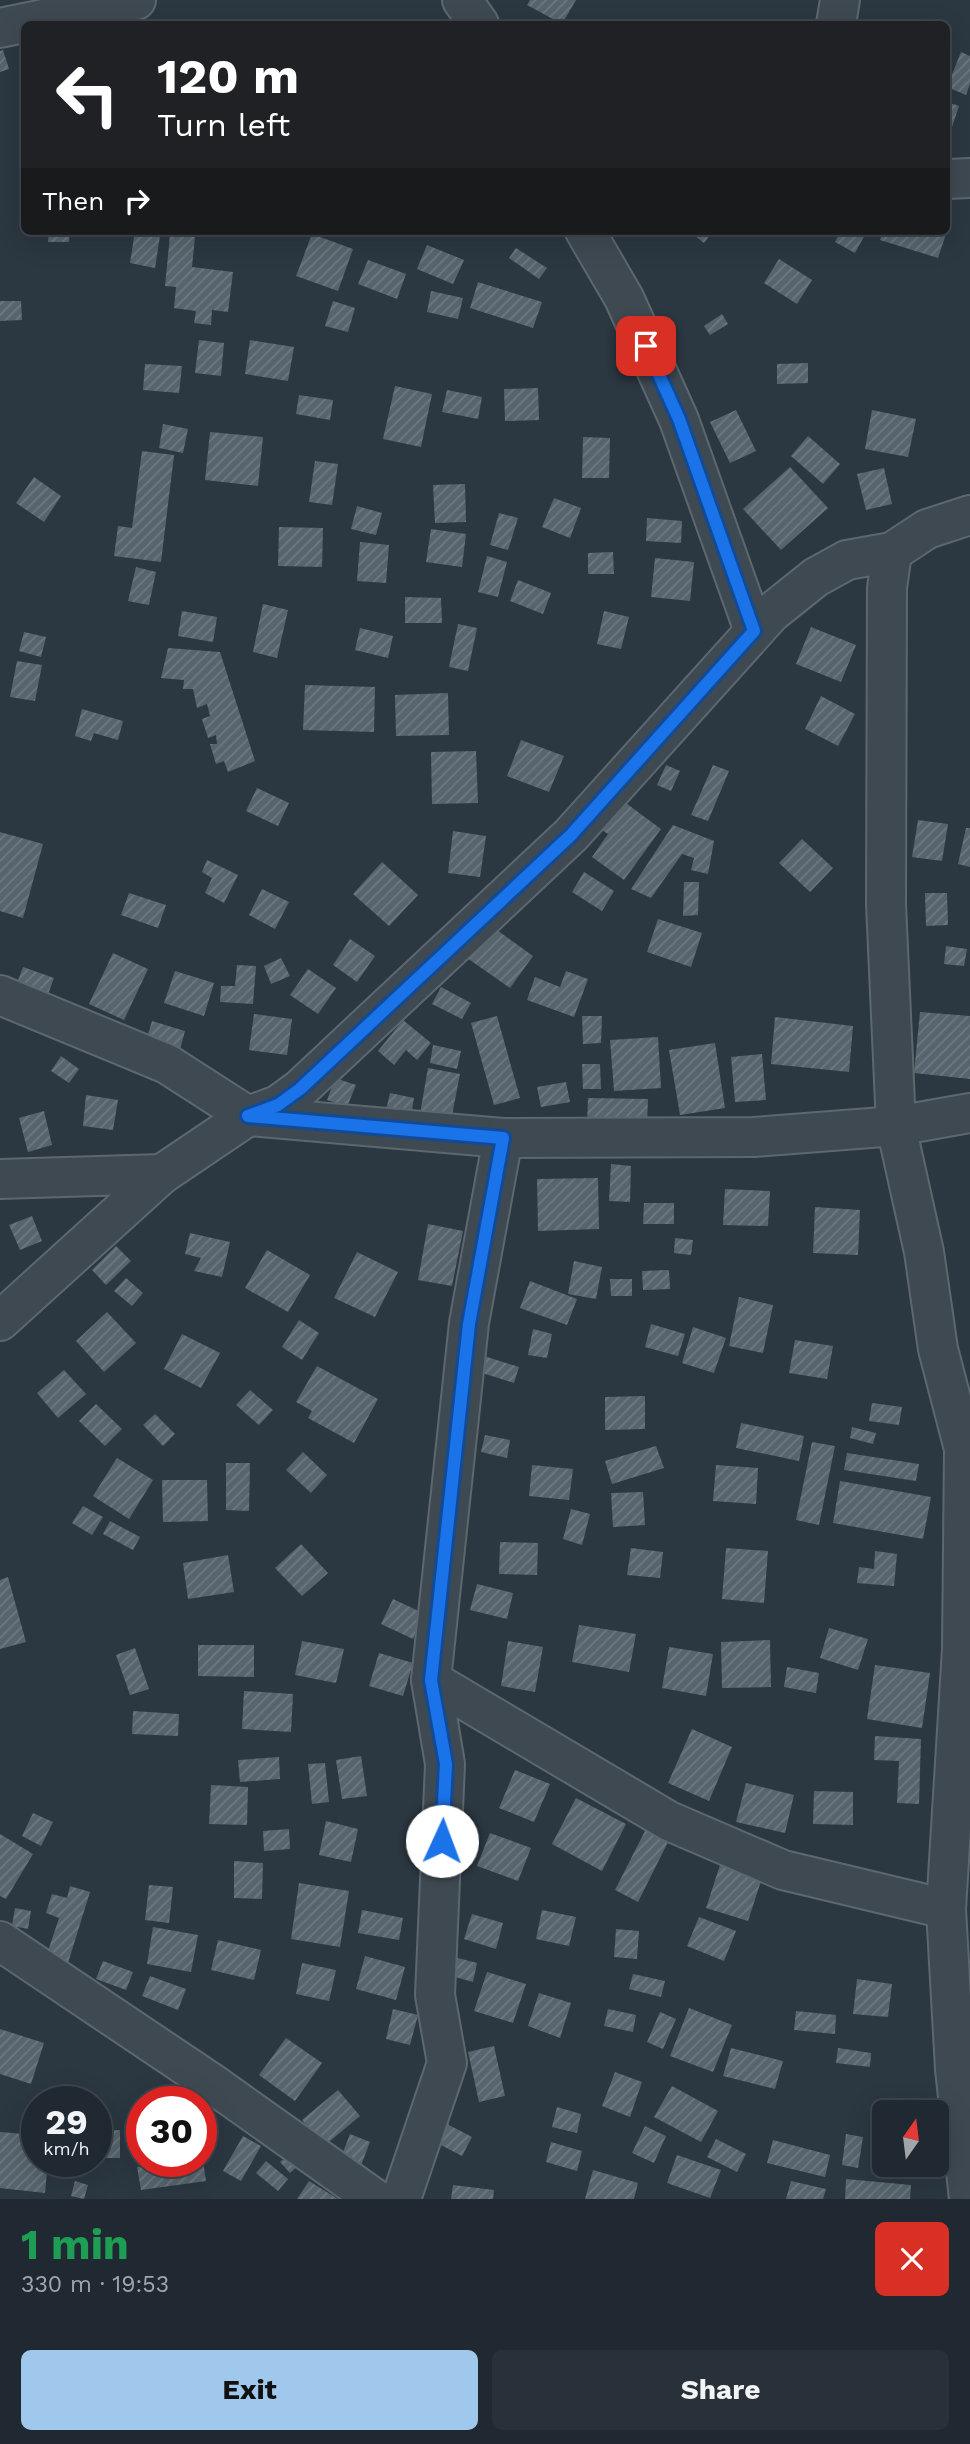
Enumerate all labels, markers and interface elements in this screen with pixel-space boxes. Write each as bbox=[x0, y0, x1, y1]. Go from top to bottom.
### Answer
text: 120 m bbox=[157, 47, 299, 105]
icon: left bbox=[42, 49, 133, 140]
text: Turn left bbox=[157, 106, 290, 144]
icon: right bbox=[118, 182, 156, 220]
text: Then bbox=[42, 186, 104, 216]
pin bbox=[616, 316, 676, 376]
icon: arrive bbox=[627, 327, 665, 365]
position arrow bbox=[405, 1804, 479, 1878]
speed limit sign: 30 bbox=[126, 2086, 217, 2177]
north arrow bbox=[872, 2100, 948, 2177]
map controls bbox=[872, 2100, 949, 2177]
text: 29 bbox=[45, 2101, 88, 2143]
text: km/h bbox=[43, 2138, 90, 2159]
text: 1 min bbox=[21, 2220, 129, 2269]
button: close bbox=[875, 2222, 949, 2296]
text: 330 m · 19:53 bbox=[21, 2271, 169, 2298]
button: Exit bbox=[21, 2350, 478, 2430]
button: Share bbox=[492, 2350, 949, 2430]

